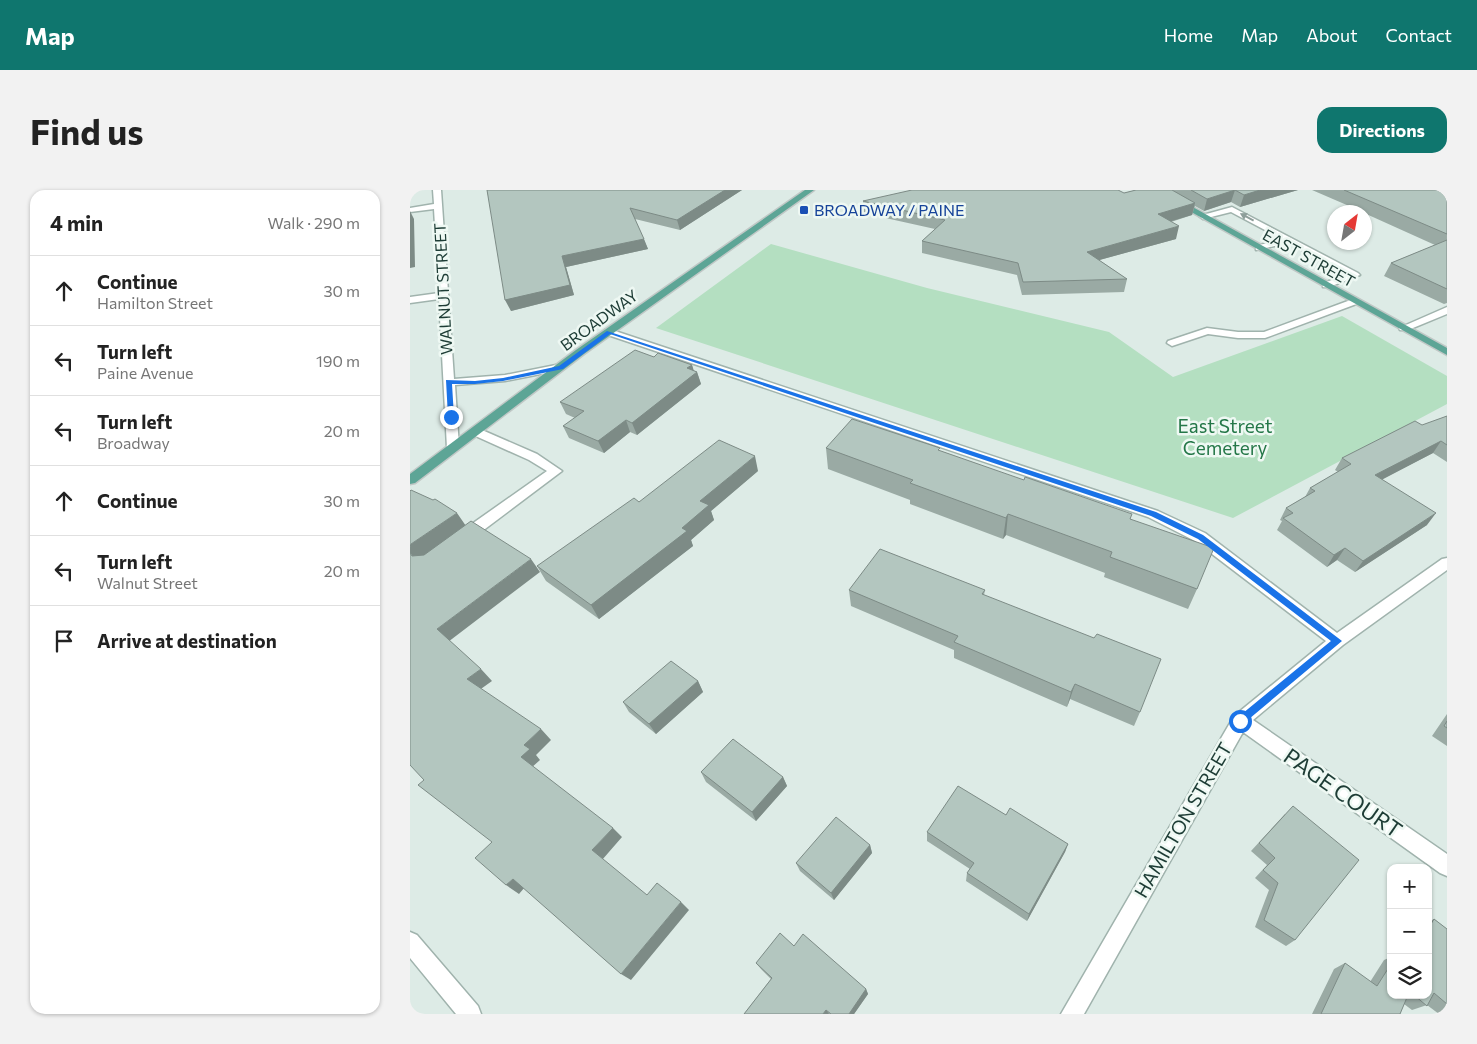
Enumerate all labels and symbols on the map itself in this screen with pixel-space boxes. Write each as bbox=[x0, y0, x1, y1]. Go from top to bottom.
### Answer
place label: BROADWAY / PAINE bbox=[814, 200, 965, 219]
marker: BROADWAY / PAINE bbox=[798, 204, 810, 216]
north arrow bbox=[1327, 205, 1372, 250]
one-way arrow bbox=[1240, 213, 1255, 221]
street label: WALNUT STREET bbox=[430, 223, 455, 355]
street label: EAST STREET bbox=[1260, 224, 1359, 291]
street label: BROADWAY bbox=[556, 285, 642, 354]
route end bbox=[440, 406, 463, 429]
park label: East Street Cemetery bbox=[1178, 414, 1273, 459]
route start bbox=[1229, 710, 1252, 733]
street label: HAMILTON STREET bbox=[1129, 738, 1236, 901]
street label: PAGE COURT bbox=[1279, 742, 1408, 843]

